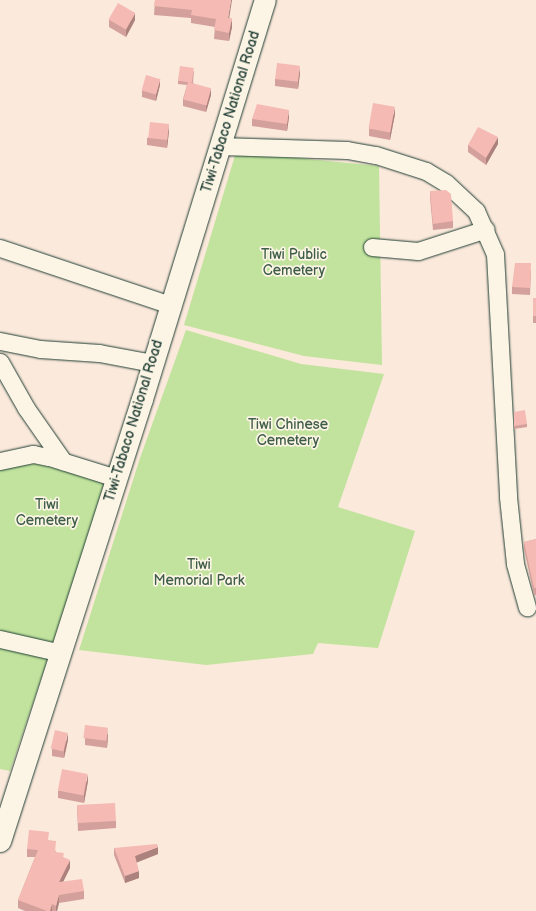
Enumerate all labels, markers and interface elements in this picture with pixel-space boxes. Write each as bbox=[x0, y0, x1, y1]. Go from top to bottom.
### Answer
street label: Tiwi-Tabaco National Road bbox=[198, 29, 264, 195]
park label: Tiwi Public Cemetery bbox=[261, 247, 327, 280]
street label: Tiwi-Tabaco National Road bbox=[101, 338, 167, 504]
park label: Tiwi Chinese Cemetery bbox=[248, 417, 328, 450]
park label: Tiwi Cemetery bbox=[16, 497, 78, 530]
park label: Tiwi Memorial Park bbox=[153, 557, 245, 590]

